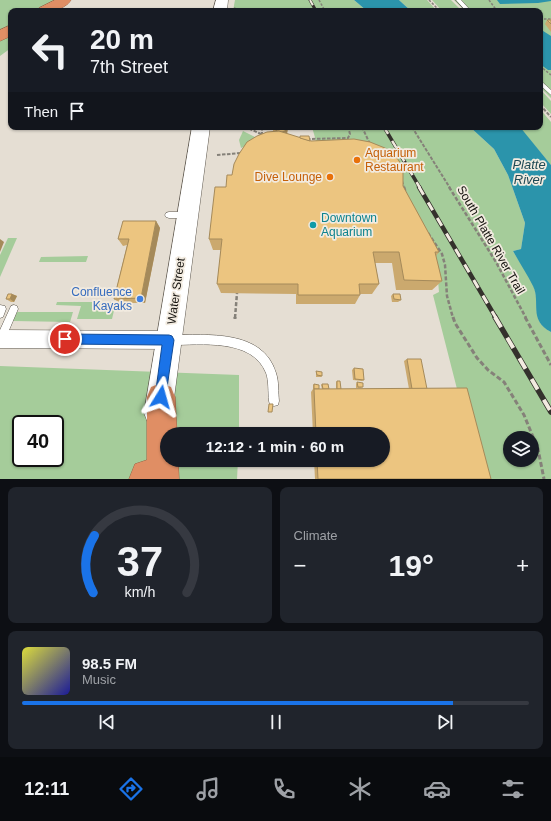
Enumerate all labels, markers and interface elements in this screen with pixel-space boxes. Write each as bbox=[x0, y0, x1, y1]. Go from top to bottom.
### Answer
icon: left bbox=[24, 24, 76, 76]
text: 20 m bbox=[90, 24, 154, 55]
text: 7th Street bbox=[90, 57, 168, 77]
icon: arrive bbox=[66, 100, 88, 122]
text: Then bbox=[24, 103, 58, 120]
place label: Aquarium Restaurant bbox=[365, 146, 424, 174]
marker: Aquarium Restaurant bbox=[352, 155, 362, 165]
water label: Platte River bbox=[512, 157, 546, 187]
place label: Dive Lounge bbox=[255, 170, 322, 184]
marker: Dive Lounge bbox=[325, 172, 335, 182]
street label: South Platte River Trail bbox=[454, 183, 528, 297]
place label: Downtown Aquarium bbox=[321, 211, 377, 239]
marker: Downtown Aquarium bbox=[308, 220, 318, 230]
street label: Water Street bbox=[164, 256, 188, 325]
place label: Confluence Kayaks bbox=[71, 285, 132, 313]
marker: Confluence Kayaks bbox=[135, 294, 145, 304]
pin bbox=[48, 322, 82, 356]
icon: arrive bbox=[54, 328, 76, 350]
position arrow bbox=[140, 376, 182, 418]
speed limit sign: 40 bbox=[12, 415, 64, 467]
map controls bbox=[503, 431, 539, 467]
button: layers bbox=[503, 431, 539, 467]
text: 12:12 · 1 min · 60 m bbox=[206, 438, 344, 455]
text: Climate bbox=[294, 528, 338, 543]
text: 37 bbox=[117, 538, 163, 585]
text: 19° bbox=[389, 549, 434, 582]
text: − bbox=[294, 553, 306, 578]
text: + bbox=[516, 553, 529, 578]
text: km/h bbox=[124, 584, 155, 600]
text: 98.5 FM bbox=[82, 655, 137, 672]
text: Music bbox=[82, 672, 116, 687]
icon: previous bbox=[96, 711, 118, 733]
icon: pause bbox=[265, 711, 287, 733]
icon: next bbox=[434, 711, 456, 733]
icon: directions bbox=[117, 775, 145, 803]
icon: music bbox=[194, 775, 222, 803]
icon: phone bbox=[270, 775, 298, 803]
icon: climate bbox=[346, 775, 374, 803]
icon: car bbox=[423, 775, 451, 803]
icon: filters bbox=[499, 775, 527, 803]
text: 12:11 bbox=[24, 779, 69, 799]

